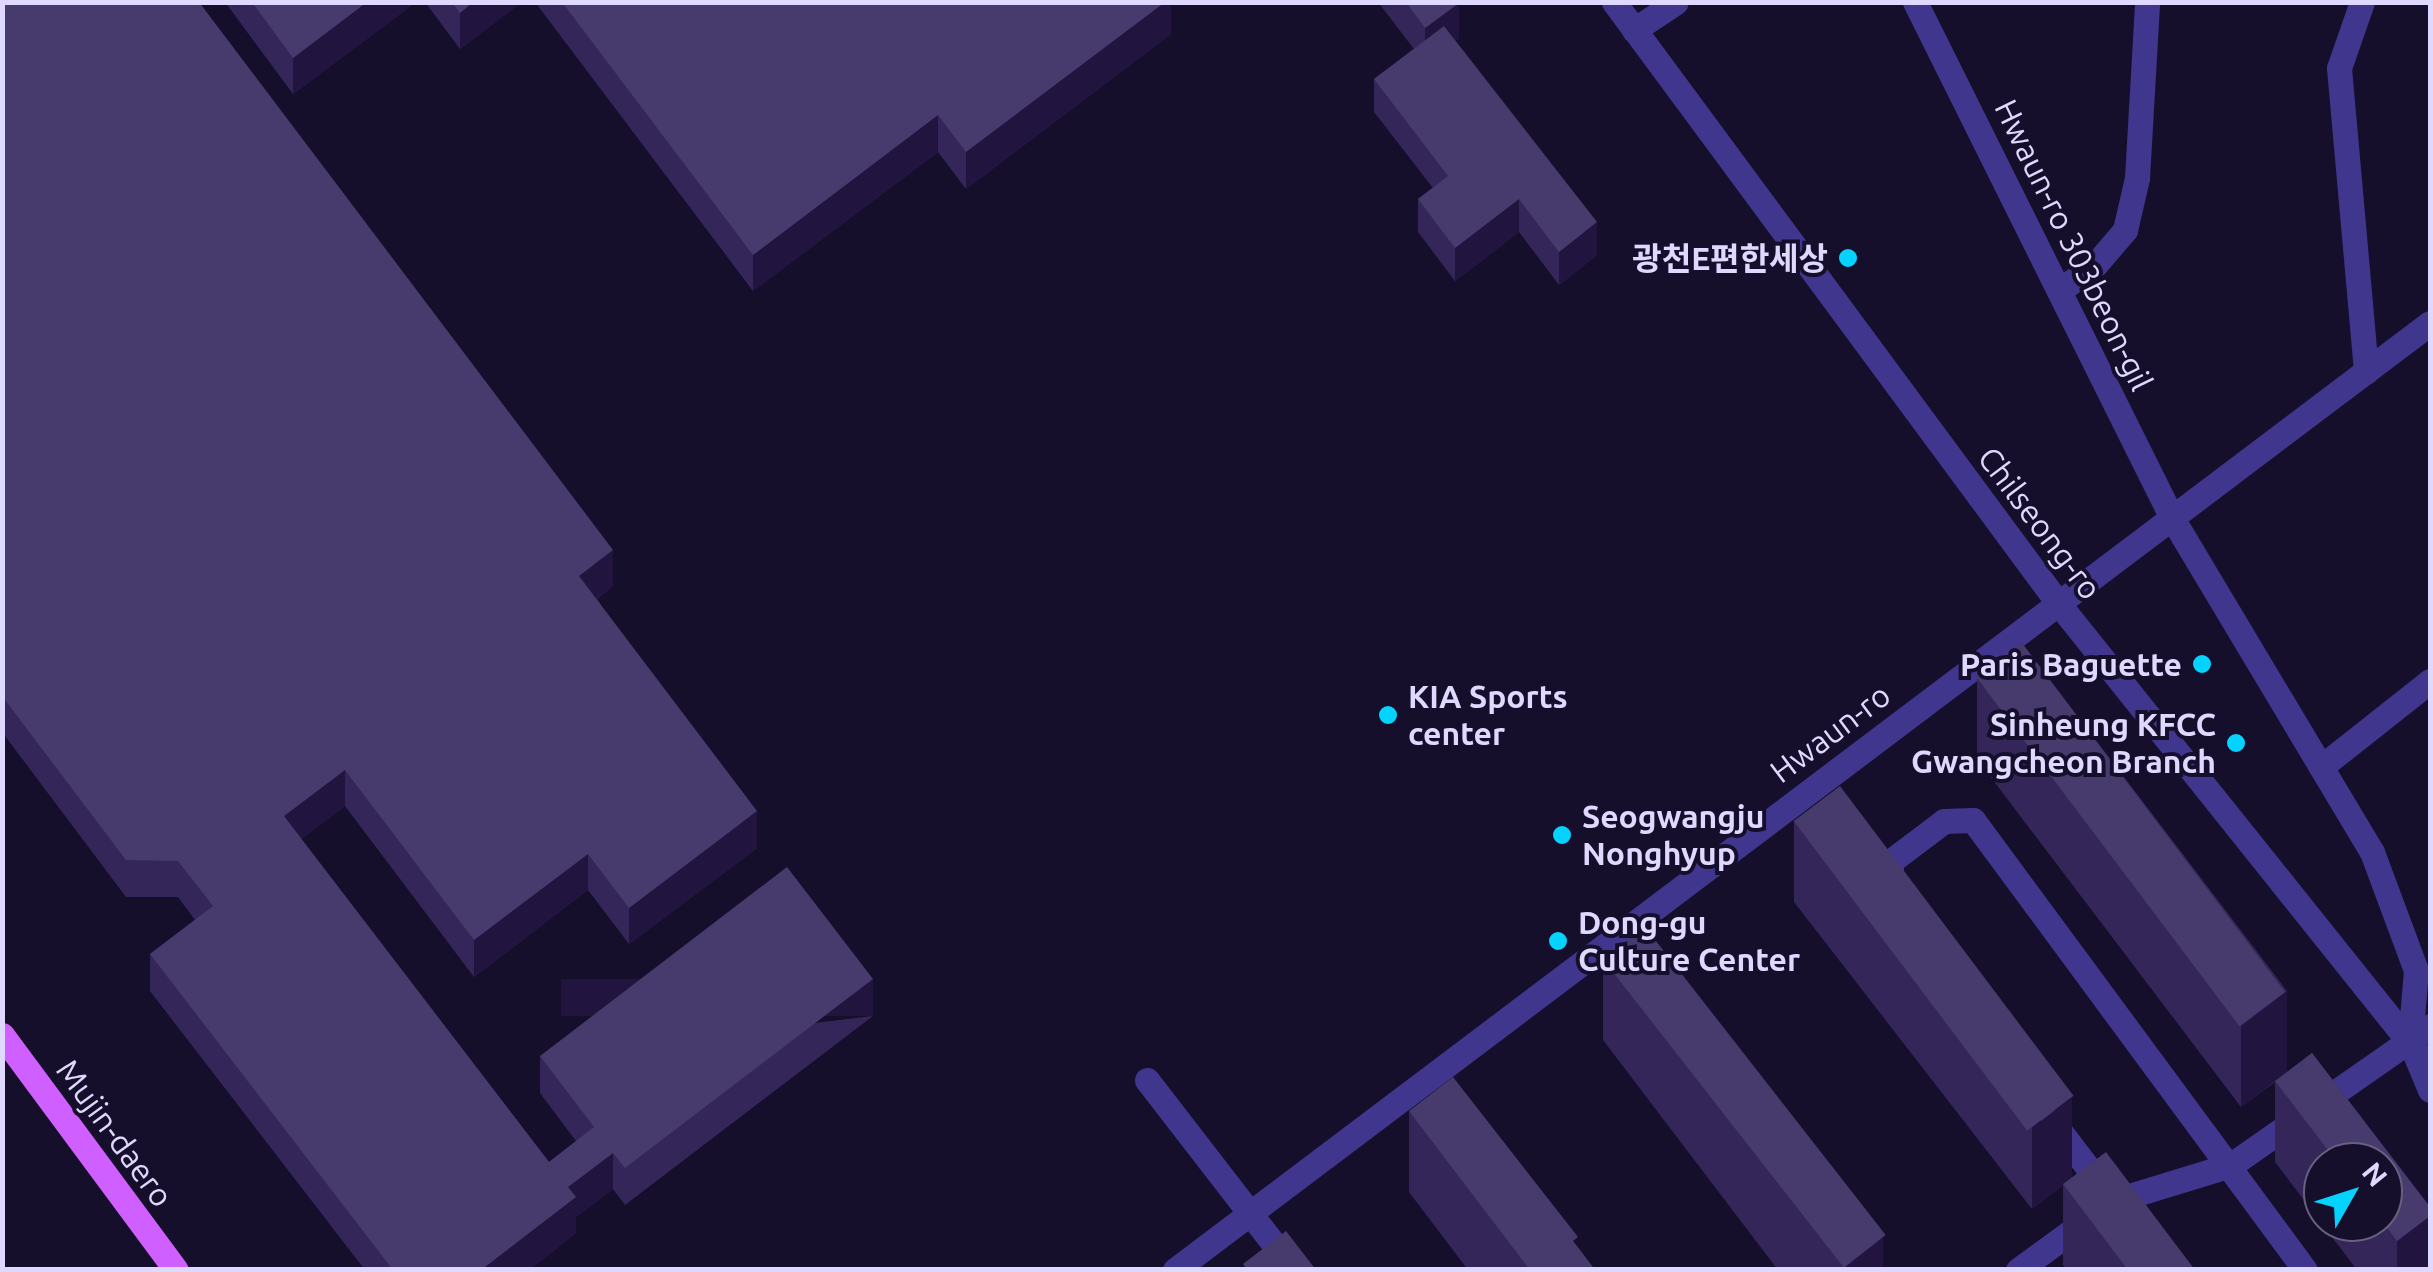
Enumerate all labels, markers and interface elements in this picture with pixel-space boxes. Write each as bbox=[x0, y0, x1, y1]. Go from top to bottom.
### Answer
street label: Hwaun-ro 303beon-gil bbox=[1987, 93, 2161, 397]
place label: 광천E편한세상 bbox=[1632, 239, 1828, 277]
marker: 광천E편한세상 bbox=[1837, 247, 1859, 269]
street label: Chilseong-ro bbox=[1970, 439, 2110, 607]
place label: Paris Baguette bbox=[1960, 645, 2182, 683]
marker: Paris Baguette bbox=[2191, 653, 2213, 675]
street label: Hwaun-ro bbox=[1762, 675, 1898, 791]
place label: KIA Sports center bbox=[1408, 678, 1568, 753]
marker: KIA Sports center bbox=[1377, 704, 1399, 726]
place label: Sinheung KFCC Gwangcheon Branch bbox=[1911, 706, 2216, 781]
marker: Sinheung KFCC Gwangcheon Branch bbox=[2225, 732, 2247, 754]
place label: Seogwangju Nonghyup bbox=[1582, 798, 1764, 873]
marker: Seogwangju Nonghyup bbox=[1551, 824, 1573, 846]
place label: Dong-gu Culture Center bbox=[1578, 904, 1800, 979]
marker: Dong-gu Culture Center bbox=[1547, 930, 1569, 952]
street label: Mujin-daero bbox=[49, 1052, 181, 1214]
north arrow bbox=[2303, 1142, 2403, 1242]
text: N bbox=[2357, 1156, 2394, 1192]

